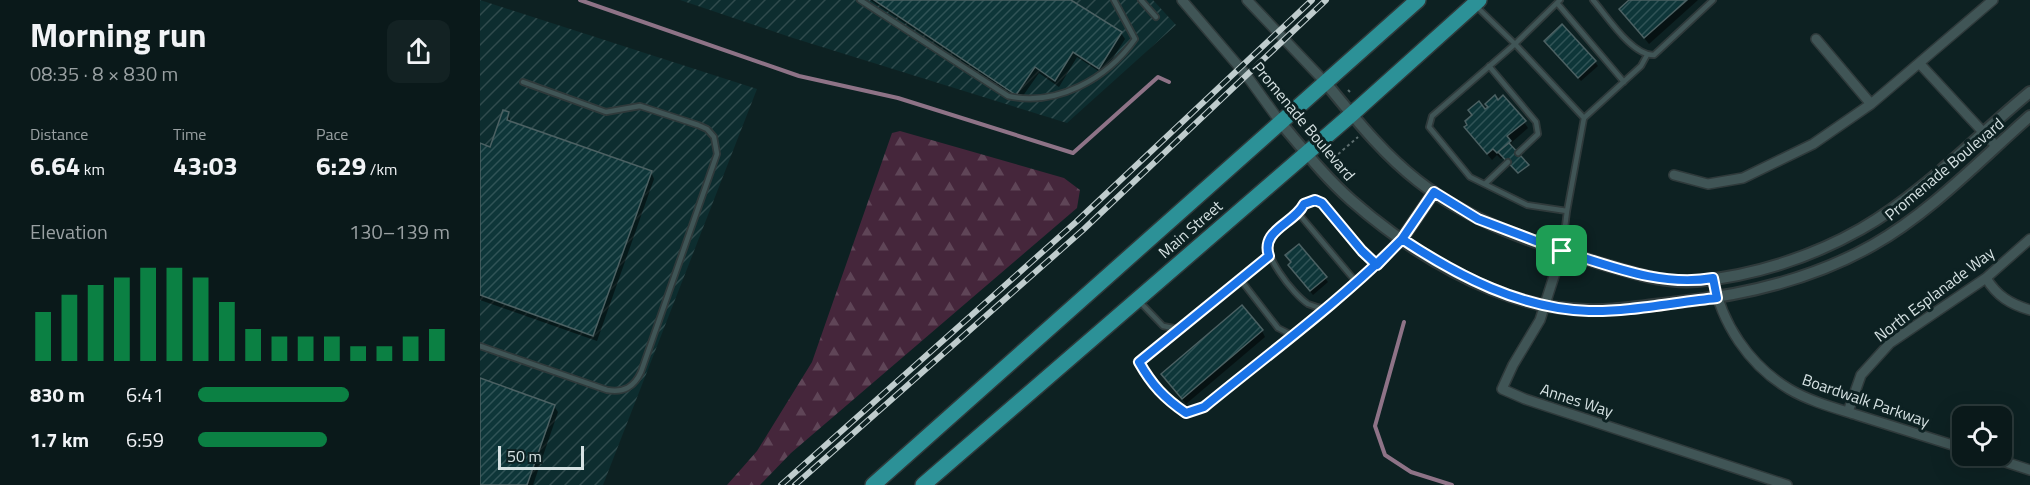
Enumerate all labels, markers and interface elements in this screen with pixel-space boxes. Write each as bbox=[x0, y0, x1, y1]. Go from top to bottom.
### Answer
text: Morning run bbox=[30, 10, 207, 60]
button: share bbox=[387, 20, 450, 83]
street label: Promenade Boulevard bbox=[1247, 56, 1361, 186]
text: 08:35 · 8 × 830 m bbox=[30, 58, 178, 89]
street label: Promenade Boulevard bbox=[1879, 112, 2009, 226]
text: Distance bbox=[30, 122, 88, 146]
text: Time bbox=[173, 122, 206, 146]
text: Pace bbox=[316, 122, 348, 146]
text: 6.64 bbox=[30, 146, 80, 185]
text: 43:03 bbox=[173, 146, 238, 185]
text: 6:29 bbox=[316, 146, 366, 185]
text: km bbox=[80, 157, 105, 181]
text: /km bbox=[366, 157, 398, 181]
street label: Main Street bbox=[1153, 194, 1228, 264]
text: Elevation bbox=[30, 216, 108, 247]
text: 130–139 m bbox=[349, 216, 450, 247]
pin bbox=[1536, 225, 1587, 276]
icon: arrive bbox=[1545, 234, 1578, 267]
street label: North Esplanade Way bbox=[1869, 241, 1999, 347]
street label: Boardwalk Parkway bbox=[1799, 367, 1933, 433]
street label: Annes Way bbox=[1537, 377, 1617, 423]
text: 830 m bbox=[30, 379, 85, 410]
text: 6:41 bbox=[126, 379, 164, 410]
map controls bbox=[1952, 406, 2012, 466]
button: locate bbox=[1952, 406, 2012, 466]
text: 1.7 km bbox=[30, 424, 89, 455]
text: 6:59 bbox=[126, 424, 164, 455]
scale bar bbox=[498, 443, 584, 470]
text: 50 m bbox=[507, 444, 542, 468]

